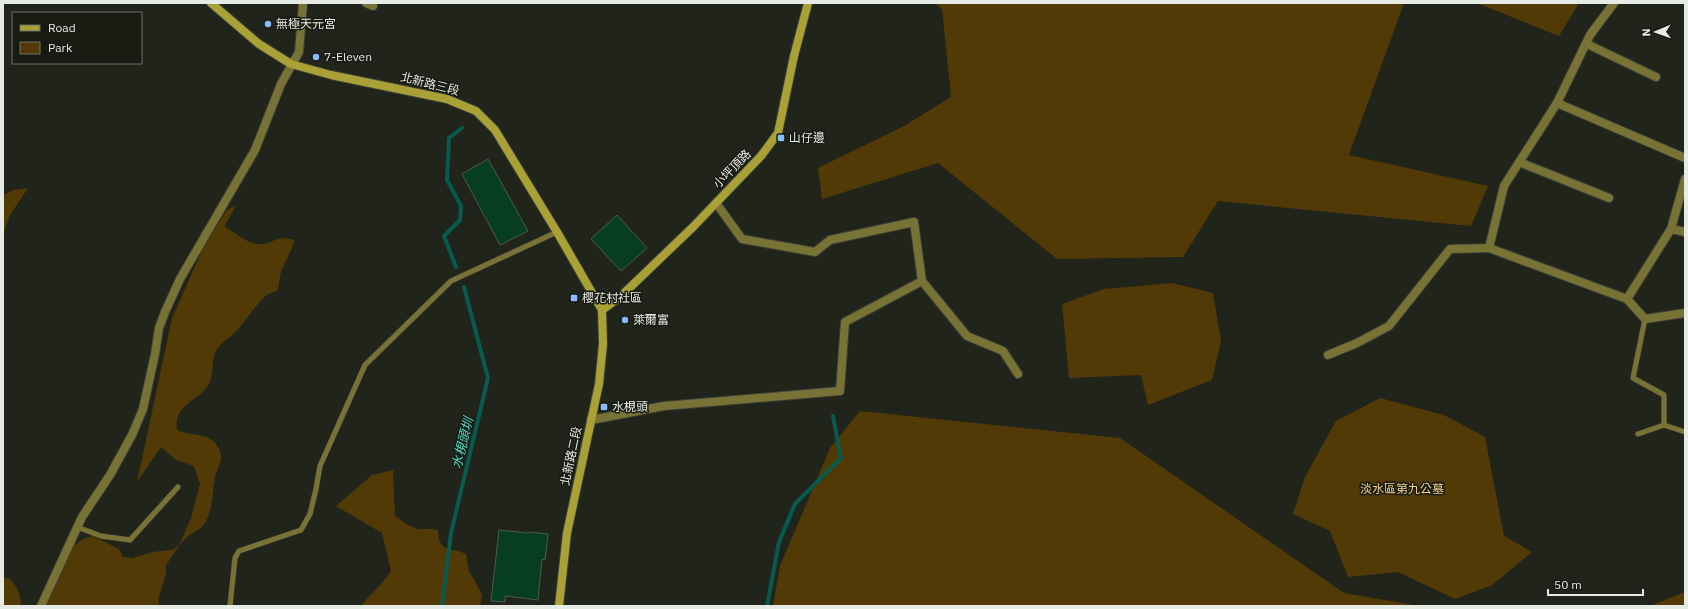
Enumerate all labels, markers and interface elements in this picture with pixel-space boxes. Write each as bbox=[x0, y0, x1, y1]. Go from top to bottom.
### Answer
legend bbox=[12, 12, 142, 64]
north arrow bbox=[1636, 12, 1676, 52]
place label: 無極天元宮 bbox=[276, 16, 336, 31]
marker: 無極天元宮 bbox=[263, 19, 273, 29]
text: Road bbox=[48, 20, 76, 35]
text: N bbox=[1639, 28, 1653, 37]
text: Park bbox=[48, 40, 73, 55]
place label: 7-Eleven bbox=[324, 49, 372, 64]
marker: 7-Eleven bbox=[311, 52, 321, 62]
street label: 北新路三段 bbox=[399, 69, 461, 98]
place label: 山仔邊 bbox=[789, 130, 825, 145]
marker: 山仔邊 bbox=[776, 133, 786, 143]
street label: 小坪頂路 bbox=[710, 146, 754, 191]
place label: 櫻花村社區 bbox=[582, 290, 642, 305]
marker: 櫻花村社區 bbox=[569, 293, 579, 303]
place label: 萊爾富 bbox=[633, 312, 669, 327]
marker: 萊爾富 bbox=[620, 315, 630, 325]
place label: 水梘頭 bbox=[612, 399, 648, 414]
marker: 水梘頭 bbox=[599, 402, 609, 412]
water label: 水梘頭圳 bbox=[448, 414, 478, 470]
street label: 北新路二段 bbox=[557, 425, 584, 487]
park label: 淡水區第九公墓 bbox=[1360, 481, 1444, 496]
scale bar bbox=[1548, 571, 1643, 597]
text: 50 m bbox=[1554, 577, 1582, 592]

